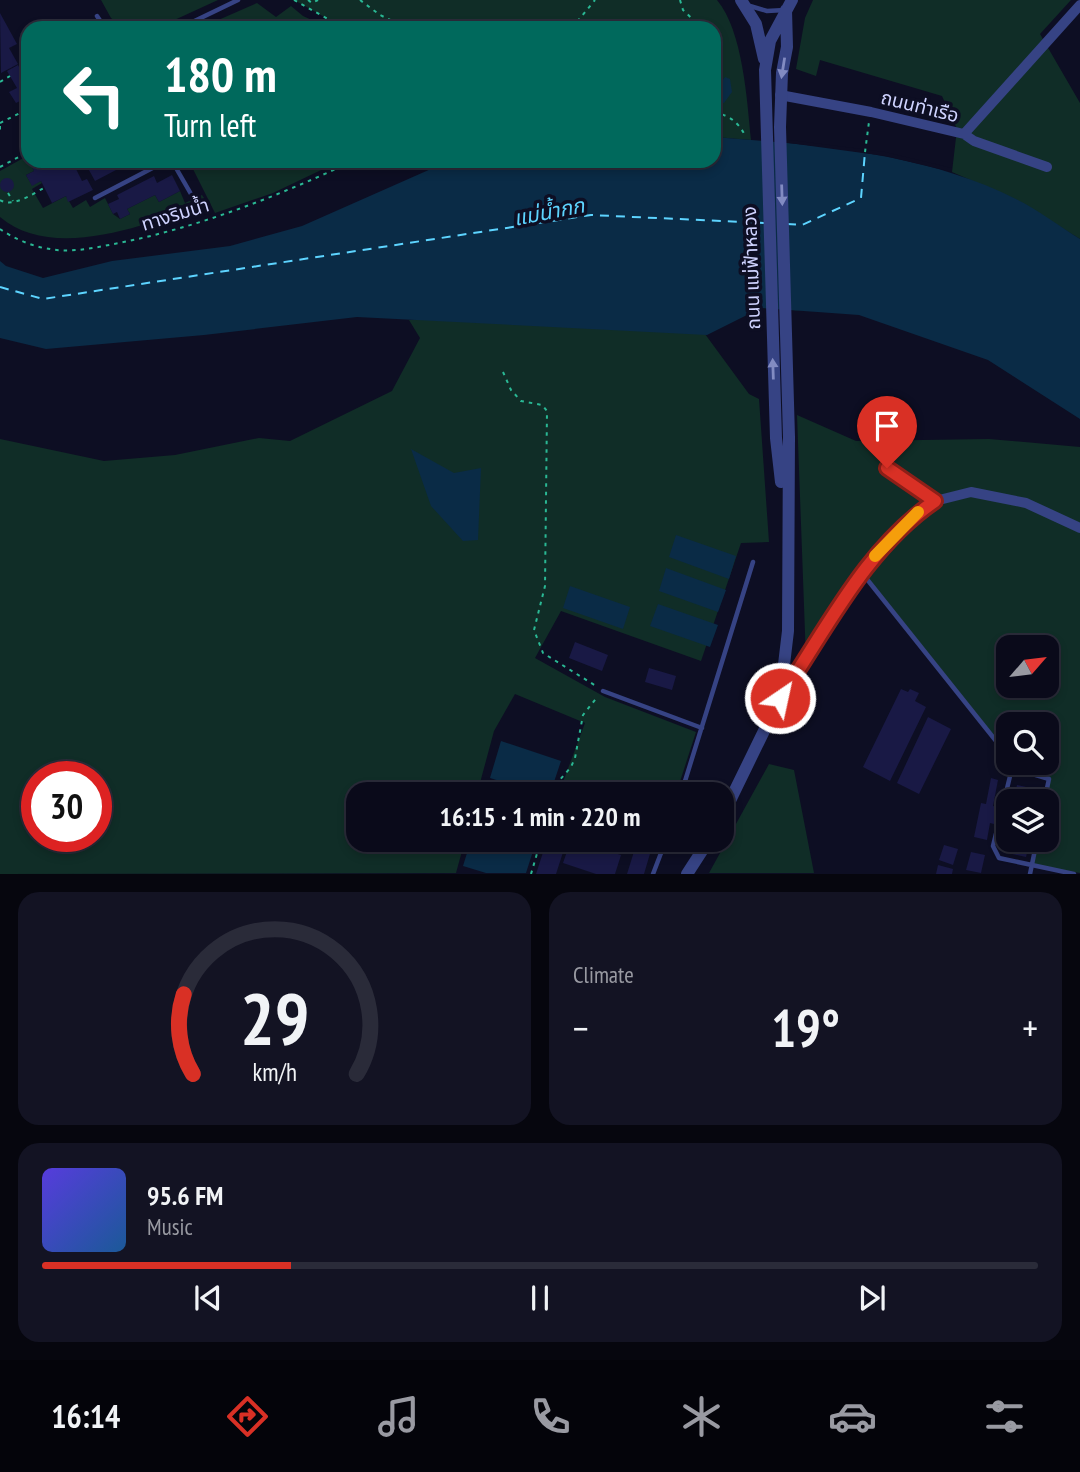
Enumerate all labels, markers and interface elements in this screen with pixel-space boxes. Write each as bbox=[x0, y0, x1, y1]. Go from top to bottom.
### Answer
text: 180 m bbox=[164, 42, 277, 106]
icon: left bbox=[49, 49, 140, 140]
one-way arrow bbox=[777, 58, 788, 80]
street label: ถนนท่าเรือ bbox=[878, 85, 962, 127]
text: Turn left bbox=[164, 104, 256, 146]
one-way arrow bbox=[776, 184, 787, 206]
water label: แม่น้ำกก bbox=[511, 190, 588, 232]
street label: ทางริมน้ำ bbox=[138, 191, 212, 236]
street label: ถนน แม่ฟ้าหลวง bbox=[737, 206, 765, 330]
one-way arrow bbox=[768, 358, 779, 380]
pin bbox=[857, 396, 917, 468]
icon: arrive bbox=[868, 407, 906, 445]
north arrow bbox=[996, 635, 1059, 698]
map controls bbox=[996, 635, 1059, 852]
position arrow bbox=[743, 661, 817, 735]
button: search bbox=[996, 712, 1059, 775]
speed limit sign: 30 bbox=[21, 761, 112, 852]
button: layers bbox=[996, 789, 1059, 852]
text: 16:15 · 1 min · 220 m bbox=[440, 800, 640, 833]
text: Climate bbox=[573, 960, 634, 989]
text: 29 bbox=[240, 971, 309, 1065]
text: 19° bbox=[771, 994, 840, 1061]
text: − bbox=[573, 1003, 589, 1052]
text: + bbox=[1022, 1003, 1038, 1052]
text: km/h bbox=[252, 1056, 297, 1088]
text: 95.6 FM bbox=[147, 1179, 223, 1212]
text: Music bbox=[147, 1212, 193, 1241]
icon: previous bbox=[189, 1279, 227, 1317]
icon: pause bbox=[521, 1279, 559, 1317]
icon: next bbox=[853, 1279, 891, 1317]
icon: directions bbox=[223, 1392, 272, 1441]
icon: music bbox=[374, 1392, 423, 1441]
icon: phone bbox=[526, 1392, 575, 1441]
icon: climate bbox=[677, 1392, 726, 1441]
icon: car bbox=[828, 1392, 877, 1441]
icon: filters bbox=[980, 1392, 1029, 1441]
text: 16:14 bbox=[51, 1395, 120, 1437]

